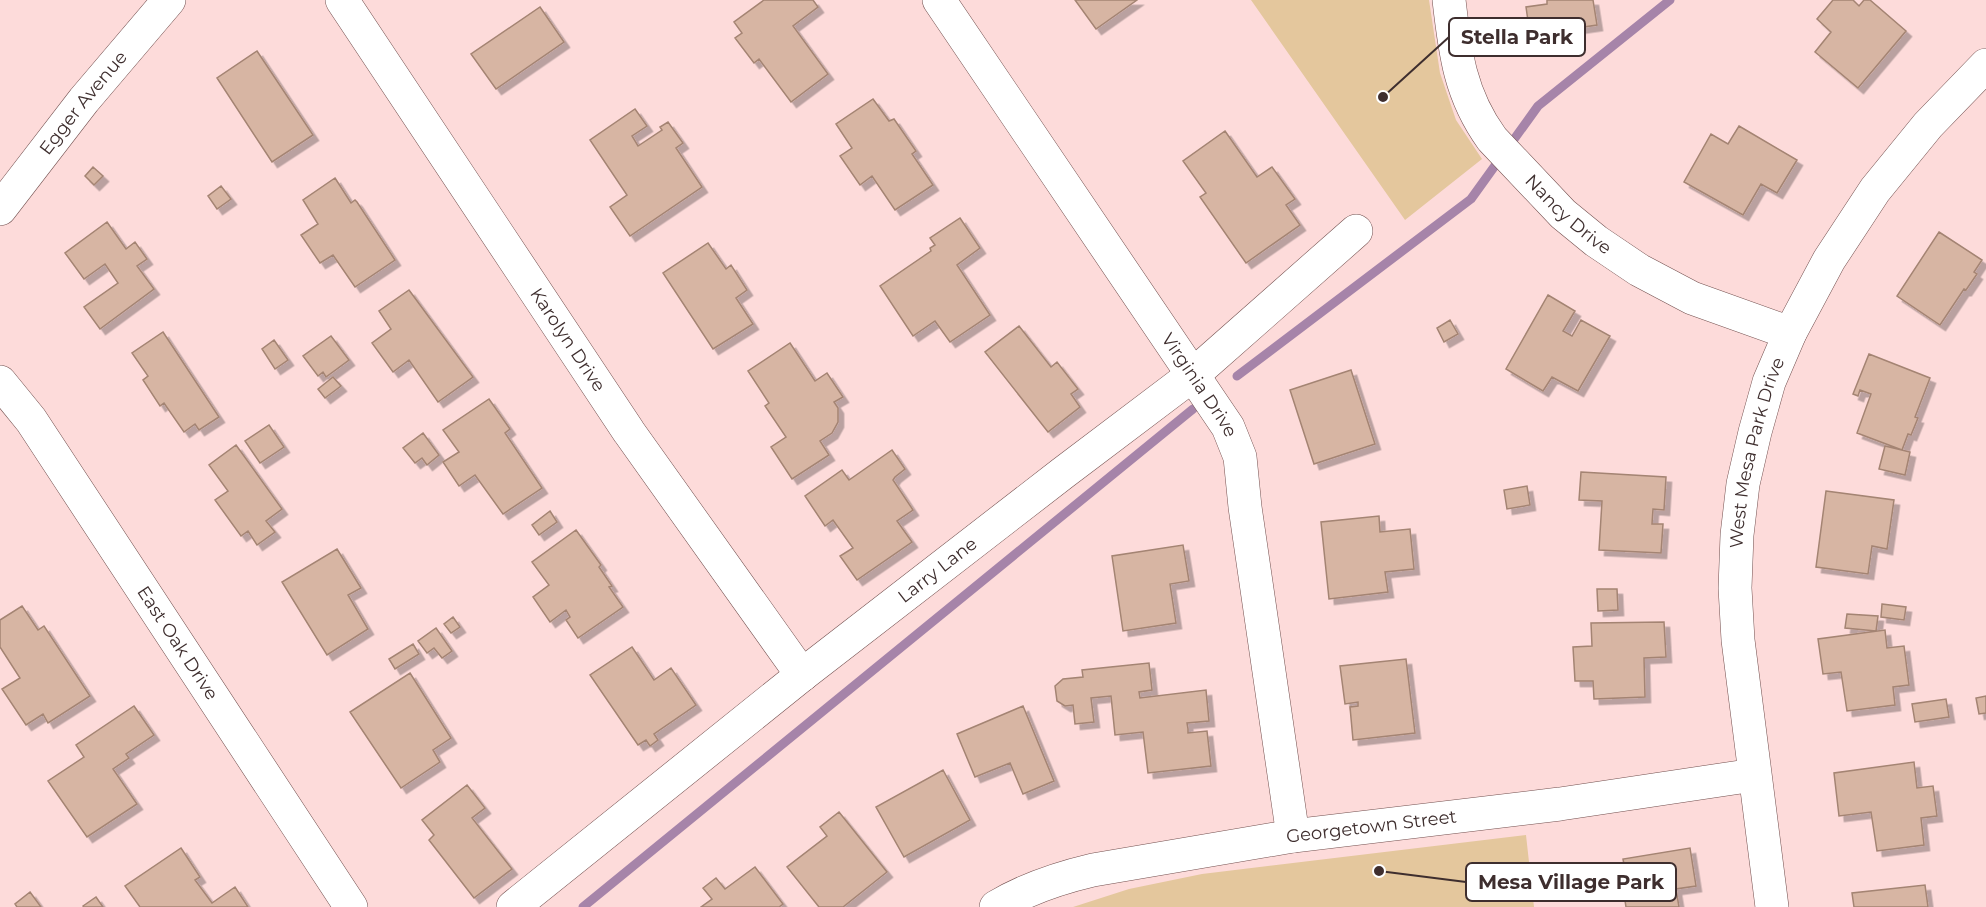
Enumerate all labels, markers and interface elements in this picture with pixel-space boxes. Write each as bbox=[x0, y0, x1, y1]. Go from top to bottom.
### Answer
callout: Stella Park bbox=[1449, 18, 1585, 56]
text: Stella Park bbox=[1461, 25, 1574, 49]
street label: Egger Avenue bbox=[35, 46, 132, 159]
street label: Nancy Drive bbox=[1520, 170, 1616, 259]
street label: Karolyn Drive bbox=[525, 284, 610, 396]
street label: Virginia Drive bbox=[1157, 329, 1242, 440]
street label: West Mesa Park Drive bbox=[1726, 354, 1789, 549]
street label: Larry Lane bbox=[894, 532, 982, 608]
street label: East Oak Drive bbox=[132, 582, 223, 704]
street label: Georgetown Street bbox=[1285, 805, 1458, 848]
callout: Mesa Village Park bbox=[1466, 863, 1676, 901]
text: Mesa Village Park bbox=[1478, 870, 1665, 894]

